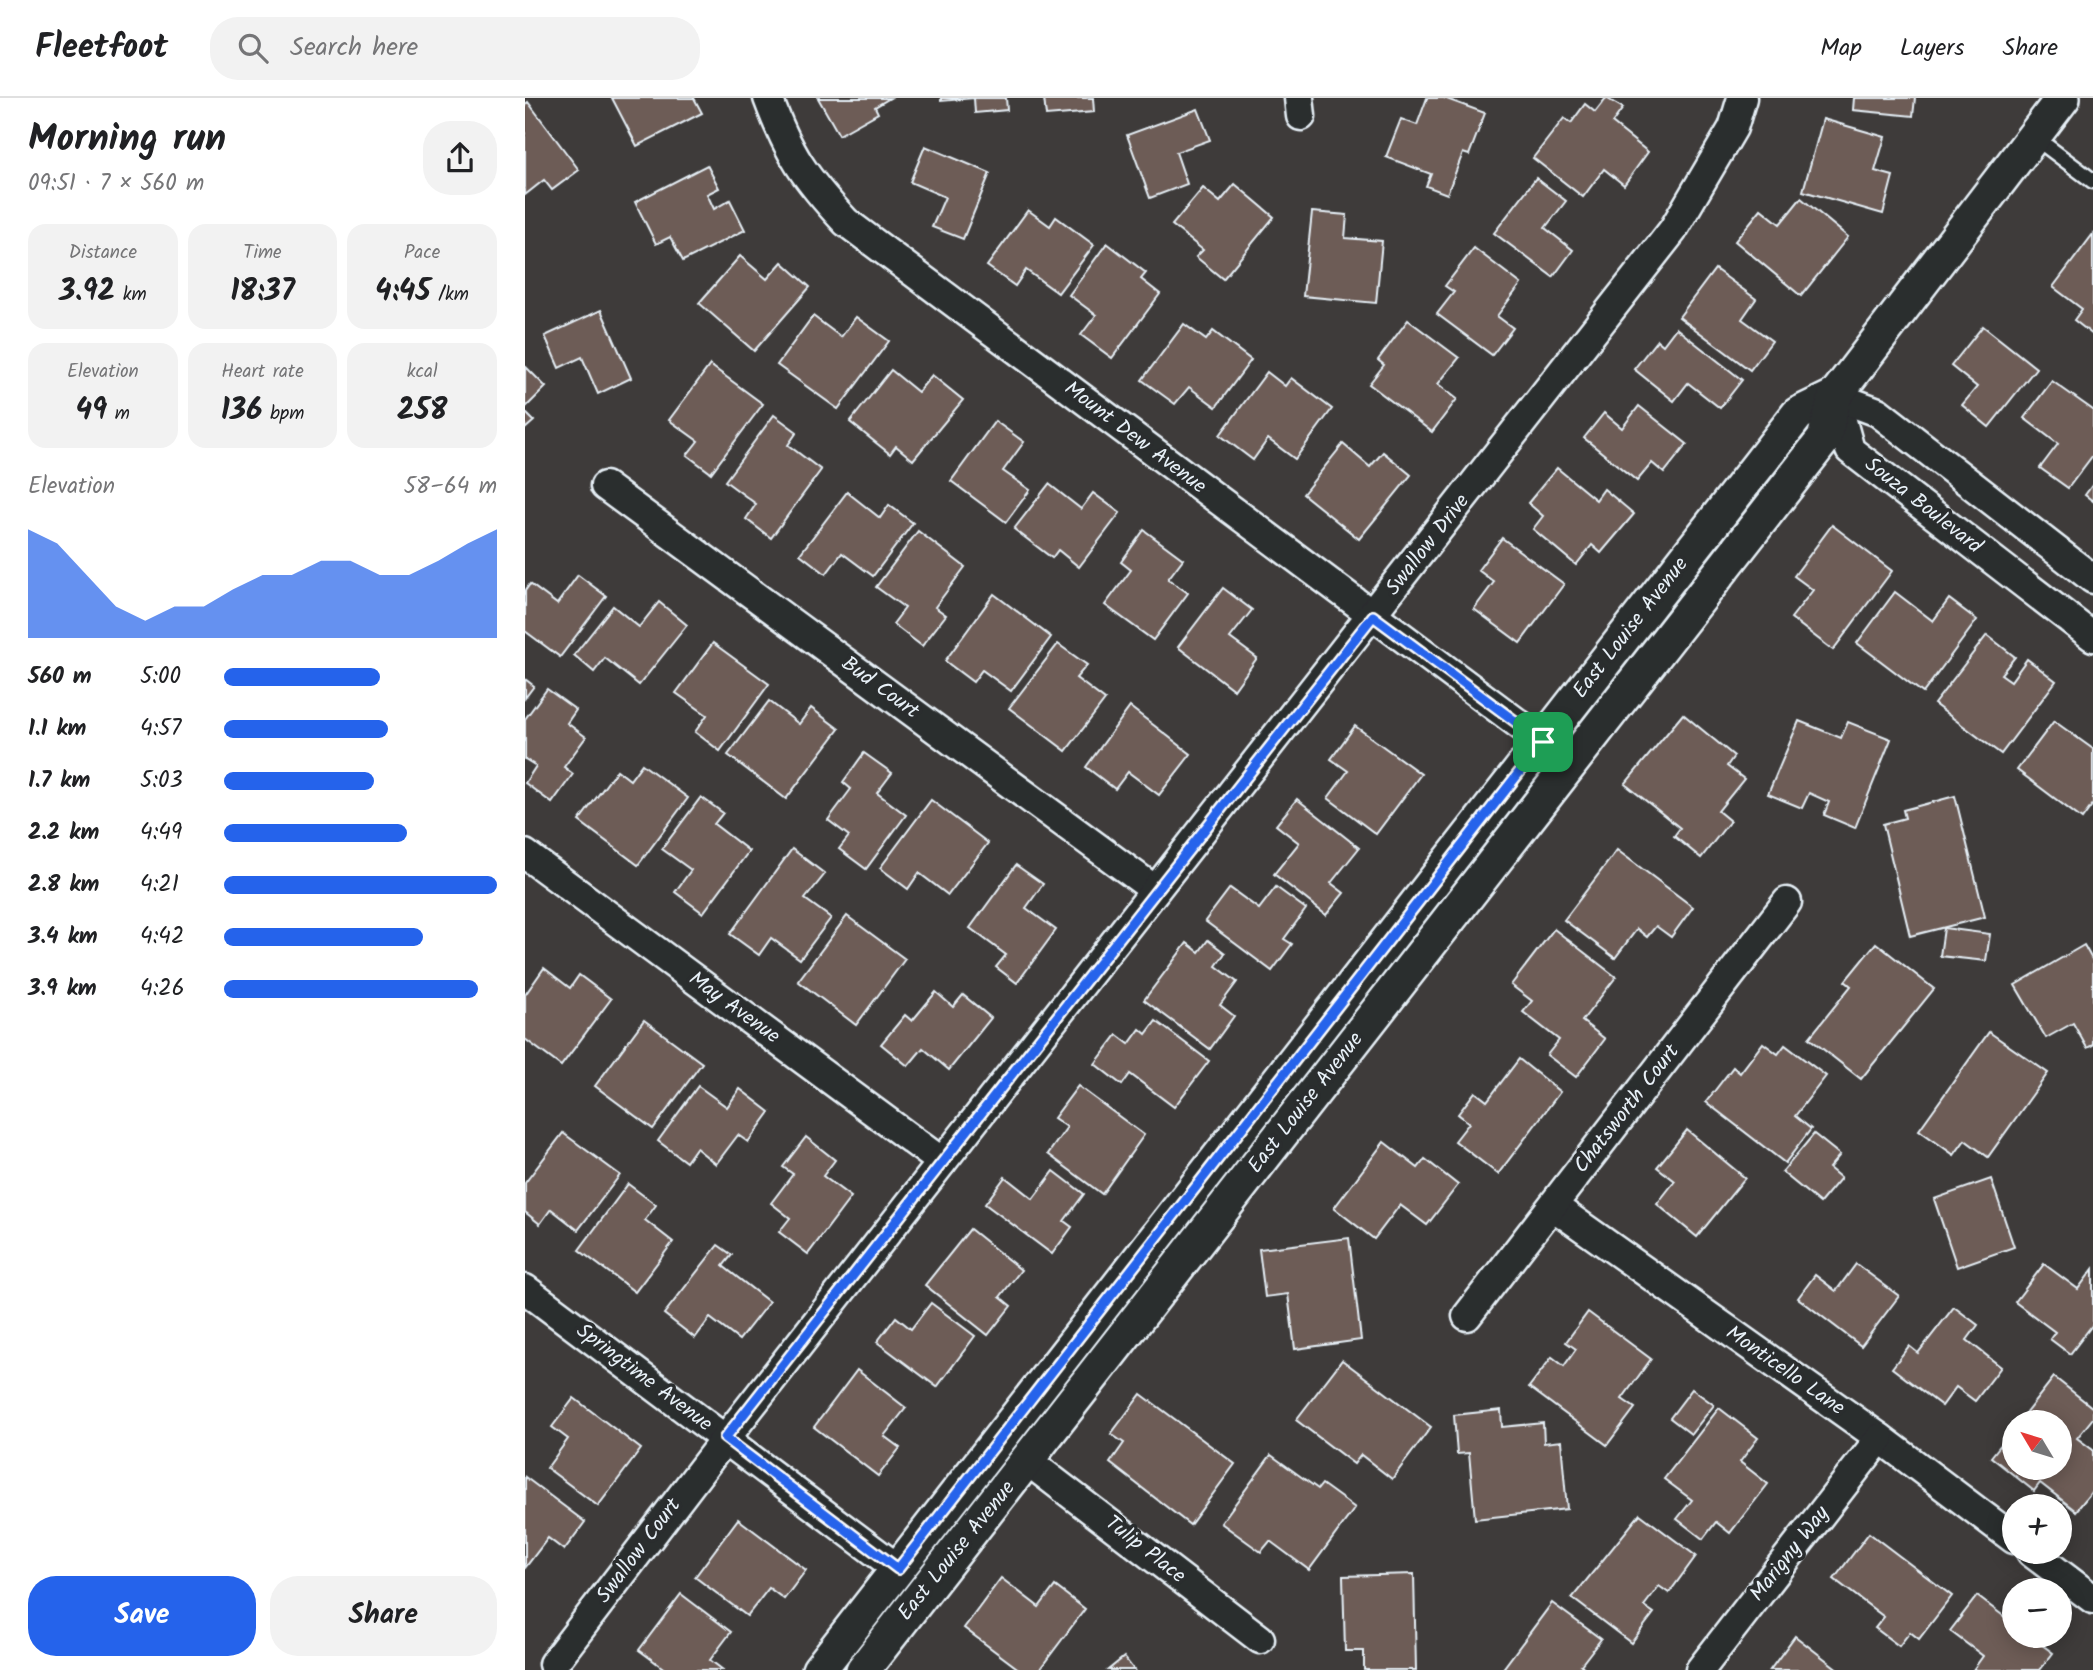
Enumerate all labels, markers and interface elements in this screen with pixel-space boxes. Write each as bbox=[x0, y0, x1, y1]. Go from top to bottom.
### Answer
search box bbox=[210, 17, 700, 80]
text: Fleetfoot bbox=[35, 22, 168, 75]
text: Search here bbox=[290, 27, 418, 69]
icon: search bbox=[234, 29, 272, 67]
text: Map bbox=[1820, 29, 1862, 68]
text: Layers bbox=[1900, 29, 1964, 68]
text: Share bbox=[2002, 29, 2058, 68]
text: Morning run bbox=[28, 110, 226, 170]
button: share bbox=[423, 121, 497, 195]
text: 09:51 · 7 × 560 m bbox=[28, 166, 204, 202]
text: Distance bbox=[69, 238, 137, 268]
text: Time bbox=[243, 238, 282, 268]
text: Pace bbox=[404, 238, 440, 268]
text: 3.92 bbox=[59, 268, 115, 316]
text: 18:37 bbox=[230, 268, 295, 316]
text: 4:45 bbox=[375, 268, 431, 316]
text: km bbox=[115, 280, 147, 310]
text: /km bbox=[431, 280, 469, 310]
text: Elevation bbox=[67, 357, 139, 387]
text: Heart rate bbox=[221, 357, 304, 387]
text: kcal bbox=[407, 357, 438, 387]
street label: Mount Dew Avenue bbox=[1057, 373, 1214, 503]
text: 49 bbox=[76, 387, 107, 435]
text: 136 bbox=[221, 387, 262, 435]
text: 258 bbox=[397, 387, 447, 435]
text: m bbox=[107, 399, 130, 429]
text: bpm bbox=[262, 399, 304, 429]
street label: Souza Boulevard bbox=[1857, 449, 1990, 563]
text: Elevation bbox=[28, 469, 115, 505]
text: 58–64 m bbox=[404, 469, 497, 505]
street label: Swallow Drive bbox=[1378, 487, 1479, 603]
street label: East Louise Avenue bbox=[1565, 550, 1697, 706]
street label: Bud Court bbox=[834, 648, 927, 728]
text: 560 m bbox=[28, 659, 92, 695]
text: 5:00 bbox=[140, 659, 181, 695]
text: 1.1 km bbox=[28, 711, 86, 747]
text: 4:57 bbox=[140, 711, 181, 747]
pin bbox=[1513, 712, 1573, 772]
icon: arrive bbox=[1524, 723, 1562, 761]
text: 1.7 km bbox=[28, 763, 90, 799]
text: 5:03 bbox=[140, 763, 183, 799]
text: 2.2 km bbox=[28, 815, 99, 851]
text: 4:49 bbox=[140, 815, 182, 851]
text: 2.8 km bbox=[28, 867, 99, 903]
text: 4:21 bbox=[140, 867, 179, 903]
text: 3.4 km bbox=[28, 919, 98, 955]
text: 4:42 bbox=[140, 919, 184, 955]
street label: May Avenue bbox=[681, 963, 787, 1053]
text: 3.9 km bbox=[28, 971, 97, 1007]
text: 4:26 bbox=[140, 971, 184, 1007]
street label: East Louise Avenue bbox=[1240, 1025, 1372, 1181]
street label: Chatsworth Court bbox=[1566, 1037, 1689, 1181]
street label: Springtime Avenue bbox=[569, 1316, 720, 1441]
street label: Monticello Lane bbox=[1718, 1318, 1852, 1425]
north arrow bbox=[2002, 1410, 2072, 1480]
map controls bbox=[2002, 1410, 2072, 1648]
street label: East Louise Avenue bbox=[890, 1473, 1024, 1628]
street label: Swallow Court bbox=[588, 1491, 690, 1611]
button: + bbox=[2002, 1494, 2072, 1564]
street label: Marigny Way bbox=[1742, 1499, 1838, 1609]
street label: Tulip Place bbox=[1097, 1508, 1193, 1593]
button: Save bbox=[28, 1576, 256, 1656]
button: Share bbox=[270, 1576, 497, 1656]
button: − bbox=[2002, 1578, 2072, 1648]

